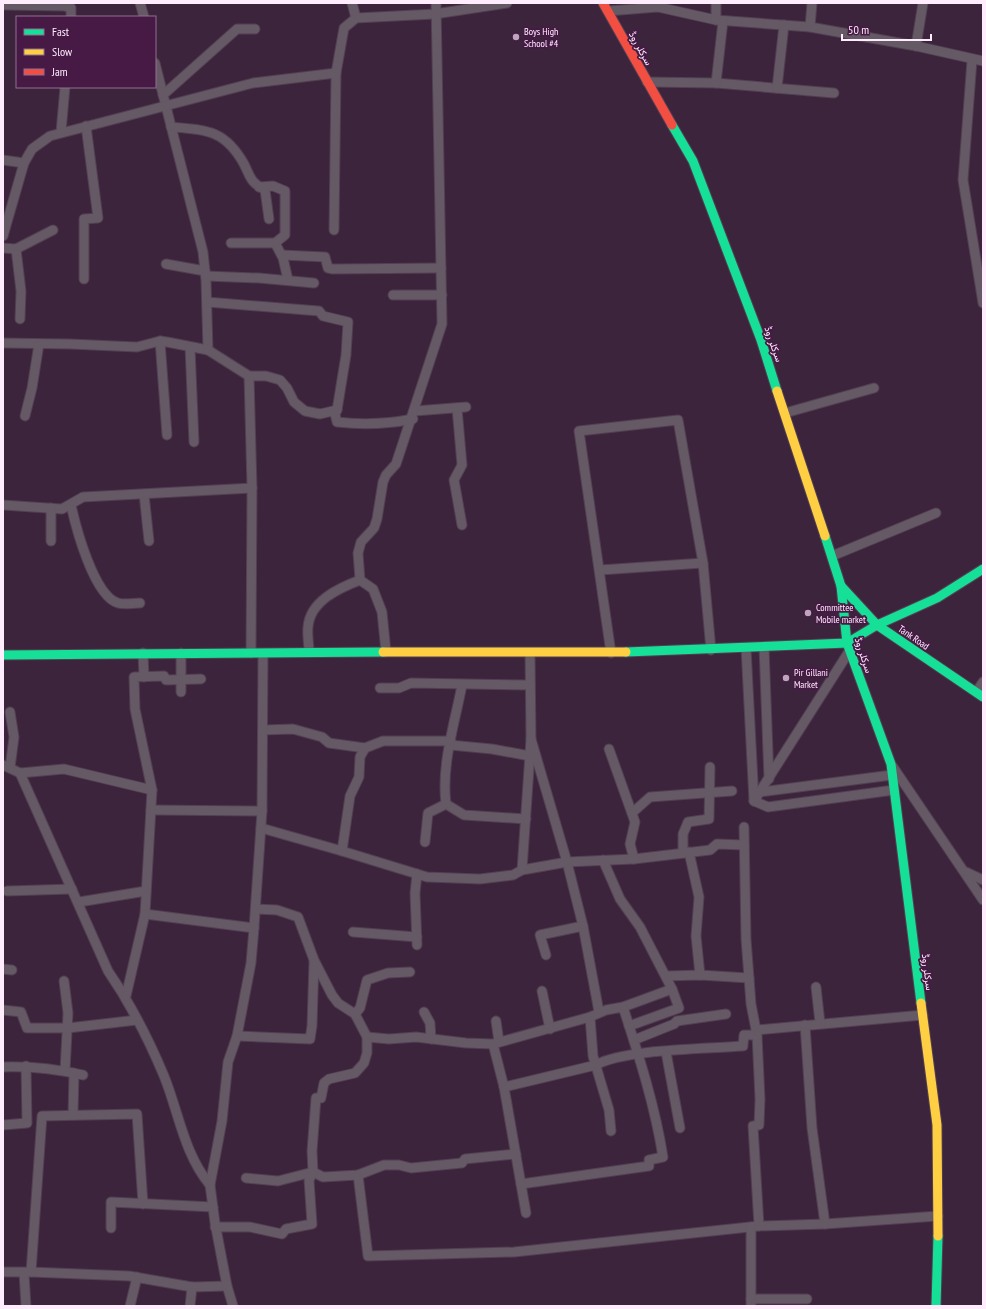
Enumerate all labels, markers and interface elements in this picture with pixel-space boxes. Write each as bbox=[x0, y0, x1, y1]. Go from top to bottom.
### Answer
legend bbox=[16, 16, 156, 88]
scale bar bbox=[842, 16, 931, 42]
text: 50 m bbox=[848, 22, 869, 37]
text: Fast bbox=[52, 24, 70, 39]
place label: Boys High School #4 bbox=[524, 25, 559, 50]
street label: سرکلر روڈ bbox=[626, 29, 655, 68]
marker: Boys High School #4 bbox=[511, 32, 521, 42]
text: Slow bbox=[52, 44, 73, 59]
text: Jam bbox=[51, 64, 68, 79]
street label: سرکلر روڈ bbox=[761, 325, 786, 364]
place label: Committee Mobile market bbox=[816, 601, 866, 626]
marker: Committee Mobile market bbox=[803, 608, 813, 618]
street label: Tank Road bbox=[896, 622, 932, 653]
street label: سرکلر روڈ bbox=[852, 636, 875, 675]
place label: Pir Gillani Market bbox=[794, 666, 828, 691]
marker: Pir Gillani Market bbox=[781, 673, 791, 683]
street label: سرکلر روڈ bbox=[919, 953, 936, 991]

